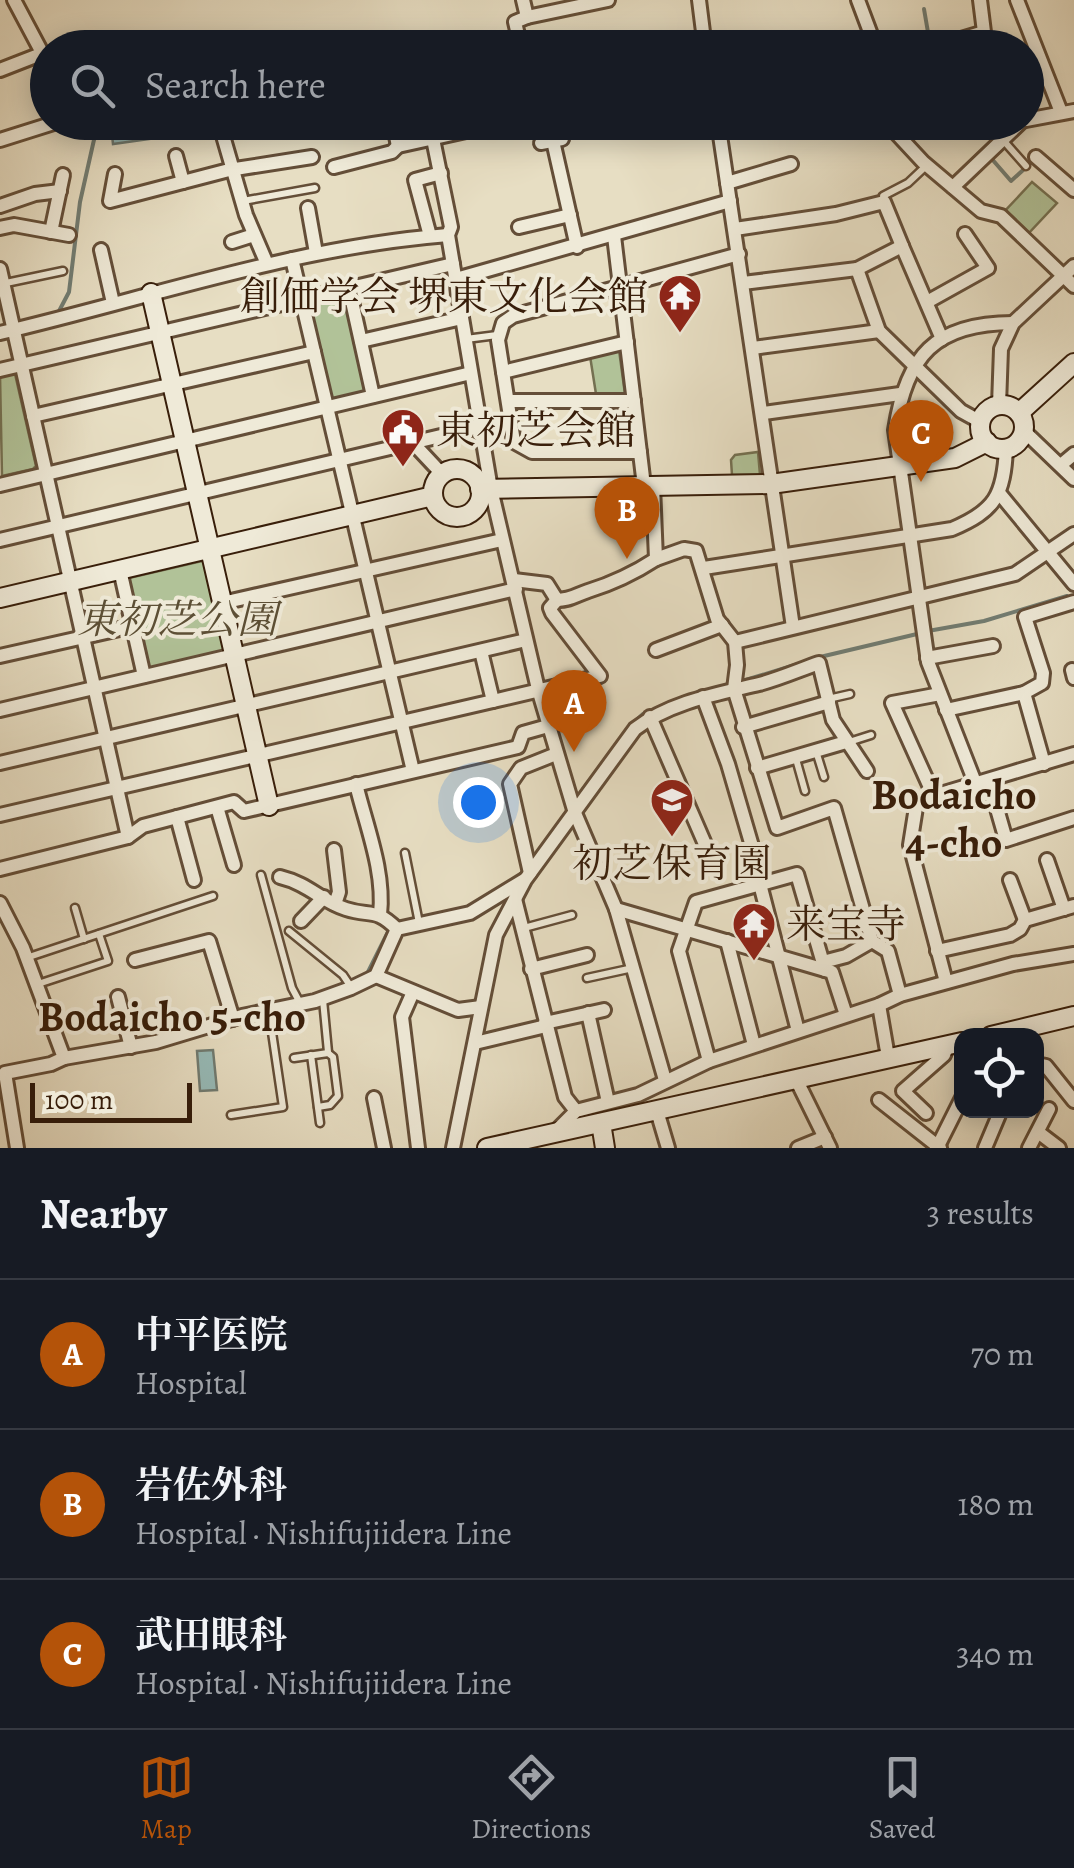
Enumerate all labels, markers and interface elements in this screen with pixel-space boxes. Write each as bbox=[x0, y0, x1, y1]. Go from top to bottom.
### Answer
search box bbox=[30, 30, 1044, 140]
icon: search bbox=[65, 58, 120, 113]
text: Search here bbox=[145, 59, 326, 111]
place label: 創価学会 堺東文化会館 bbox=[240, 269, 648, 324]
temple icon: 創価学会 堺東文化会館 bbox=[657, 273, 703, 334]
pin: C bbox=[888, 400, 954, 482]
place label: 東初芝会館 bbox=[436, 403, 636, 458]
public building icon: 東初芝会館 bbox=[380, 407, 426, 468]
pin: B bbox=[594, 476, 660, 559]
park label: 東初芝公園 bbox=[77, 592, 283, 647]
pin: A bbox=[542, 670, 606, 752]
district label: Bodaicho 4-cho bbox=[871, 766, 1037, 871]
your location bbox=[453, 777, 504, 828]
school or university icon: 初芝保育園 bbox=[649, 777, 695, 838]
place label: 初芝保育園 bbox=[572, 836, 772, 891]
place label: 来宝寺 bbox=[786, 897, 906, 952]
temple icon: 来宝寺 bbox=[731, 901, 777, 962]
district label: Bodaicho 5-cho bbox=[38, 988, 306, 1045]
map controls bbox=[954, 1028, 1044, 1118]
button: locate bbox=[954, 1028, 1044, 1118]
scale bar bbox=[30, 1078, 192, 1122]
text: 100 m bbox=[45, 1081, 113, 1119]
text: Nearby bbox=[40, 1185, 167, 1242]
text: 3 results bbox=[927, 1191, 1034, 1235]
text: 中平医院 bbox=[135, 1309, 287, 1361]
text: A bbox=[62, 1332, 83, 1376]
text: 70 m bbox=[971, 1332, 1034, 1376]
text: Hospital bbox=[135, 1361, 247, 1405]
text: 岩佐外科 bbox=[135, 1459, 287, 1511]
text: B bbox=[62, 1482, 83, 1526]
text: 180 m bbox=[958, 1482, 1034, 1526]
text: Hospital · Nishifujiidera Line bbox=[135, 1511, 512, 1555]
text: 武田眼科 bbox=[135, 1609, 287, 1661]
text: C bbox=[63, 1632, 82, 1676]
text: 340 m bbox=[956, 1632, 1034, 1676]
text: Hospital · Nishifujiidera Line bbox=[135, 1661, 512, 1705]
tab: Map bbox=[139, 1750, 194, 1848]
tab: Directions bbox=[471, 1750, 591, 1848]
tab: Saved bbox=[869, 1750, 935, 1848]

